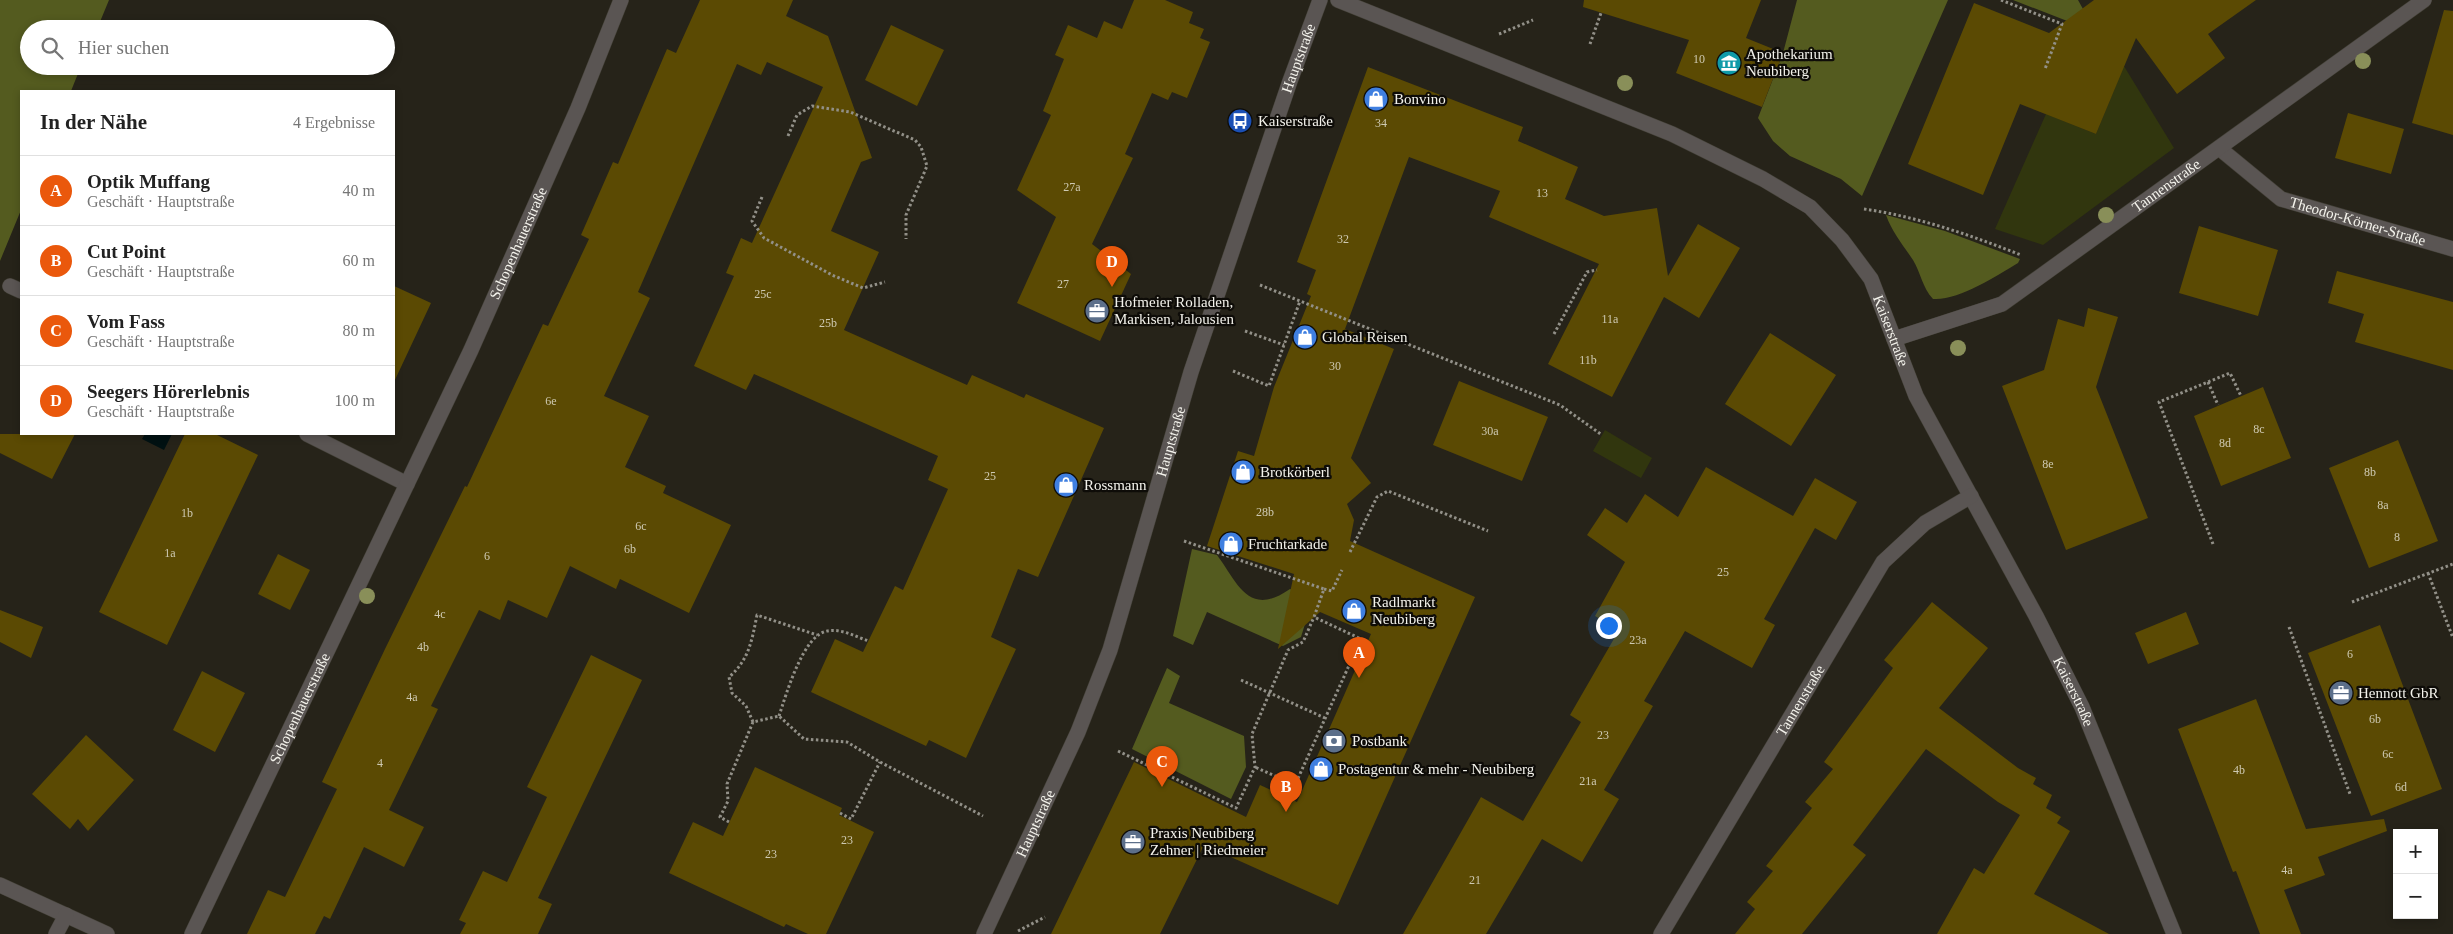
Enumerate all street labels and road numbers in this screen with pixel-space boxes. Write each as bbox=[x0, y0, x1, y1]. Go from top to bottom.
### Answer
street label: Hauptstraße bbox=[1279, 21, 1319, 95]
street label: Tannenstraße bbox=[2129, 156, 2204, 215]
street label: Schopenhauerstraße bbox=[486, 184, 550, 302]
street label: Theodor-Körner-Straße bbox=[2288, 194, 2428, 249]
street label: Kaiserstraße bbox=[1870, 293, 1912, 369]
street label: Hauptstraße bbox=[1153, 404, 1189, 479]
street label: Schopenhauerstraße bbox=[266, 650, 333, 766]
street label: Kaiserstraße bbox=[2050, 654, 2097, 729]
street label: Tannenstraße bbox=[1773, 662, 1828, 739]
street label: Hauptstraße bbox=[1013, 787, 1058, 860]

